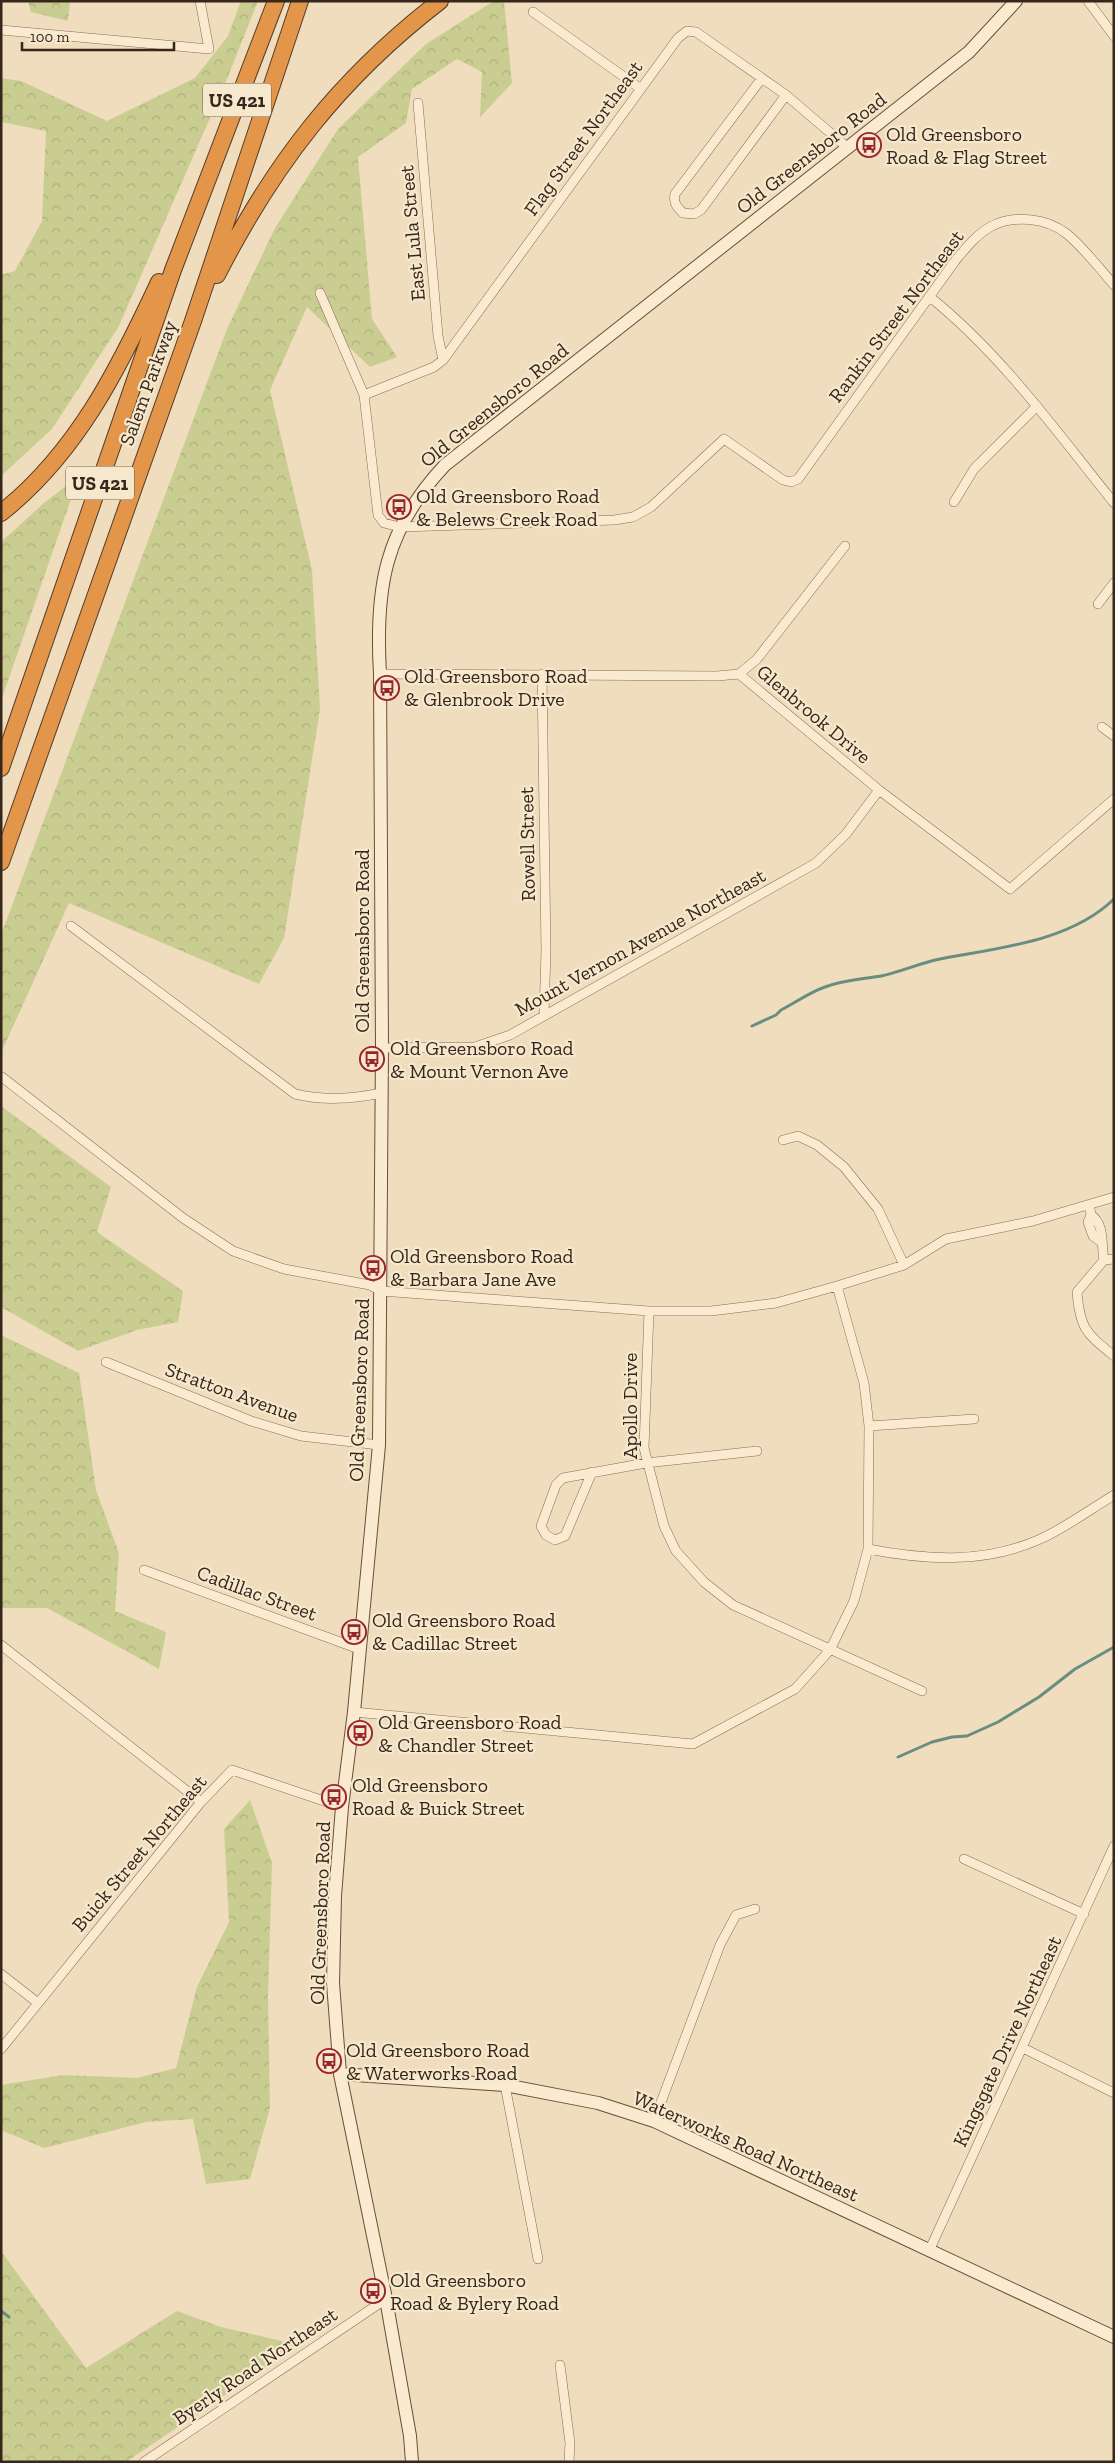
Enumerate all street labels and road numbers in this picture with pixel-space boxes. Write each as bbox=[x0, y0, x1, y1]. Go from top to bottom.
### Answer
street label: Flag Street Northeast bbox=[519, 55, 648, 220]
road number: US 421 bbox=[203, 84, 271, 116]
street label: Old Greensboro Road bbox=[731, 87, 891, 219]
street label: East Lula Street bbox=[394, 163, 430, 302]
street label: Rankin Street Northeast bbox=[823, 225, 969, 407]
street label: Salem Parkway bbox=[114, 316, 182, 449]
street label: Old Greensboro Road bbox=[415, 338, 573, 472]
road number: US 421 bbox=[66, 466, 134, 499]
street label: Glenbrook Drive bbox=[752, 659, 876, 769]
street label: Rowell Street bbox=[514, 786, 540, 901]
street label: Old Greensboro Road bbox=[350, 849, 374, 1033]
street label: Mount Vernon Avenue Northeast bbox=[511, 863, 770, 1021]
street label: Old Greensboro Road bbox=[344, 1298, 374, 1482]
street label: Apollo Drive bbox=[618, 1353, 642, 1459]
street label: Stratton Avenue bbox=[162, 1357, 302, 1427]
street label: Cadillac Street bbox=[194, 1560, 321, 1626]
street label: Buick Street Northeast bbox=[66, 1769, 212, 1936]
street label: Old Greensboro Road bbox=[305, 1821, 335, 2005]
street label: Kingsgate Drive Northeast bbox=[948, 1931, 1067, 2150]
street label: Waterworks Road Northeast bbox=[629, 2085, 863, 2207]
street label: Byerly Road Northeast bbox=[168, 2302, 342, 2430]

